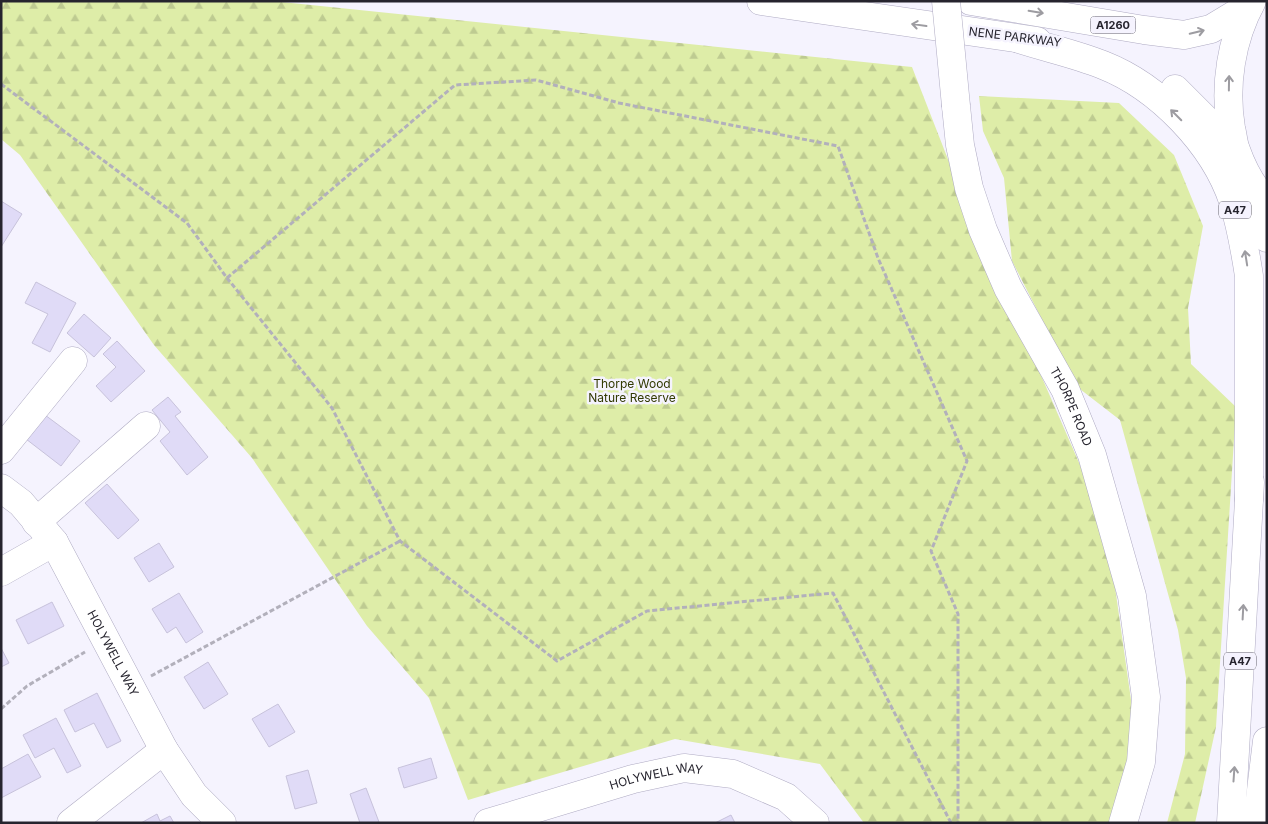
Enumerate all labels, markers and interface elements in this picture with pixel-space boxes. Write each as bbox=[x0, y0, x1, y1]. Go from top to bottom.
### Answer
one-way arrow bbox=[1028, 8, 1044, 18]
road number: A1260 bbox=[1090, 16, 1136, 34]
one-way arrow bbox=[911, 19, 927, 29]
street label: NENE PARKWAY bbox=[968, 23, 1062, 50]
one-way arrow bbox=[1188, 27, 1204, 36]
one-way arrow bbox=[1224, 75, 1234, 92]
one-way arrow bbox=[1170, 109, 1183, 121]
road number: A47 bbox=[1219, 202, 1251, 218]
one-way arrow bbox=[1241, 251, 1251, 267]
street label: THORPE ROAD bbox=[1047, 364, 1096, 448]
park label: Thorpe Wood Nature Reserve bbox=[588, 376, 676, 405]
one-way arrow bbox=[1238, 604, 1247, 620]
street label: HOLYWELL WAY bbox=[84, 607, 142, 699]
road number: A47 bbox=[1224, 652, 1256, 669]
street label: HOLYWELL WAY bbox=[607, 759, 704, 793]
one-way arrow bbox=[1229, 766, 1238, 782]

